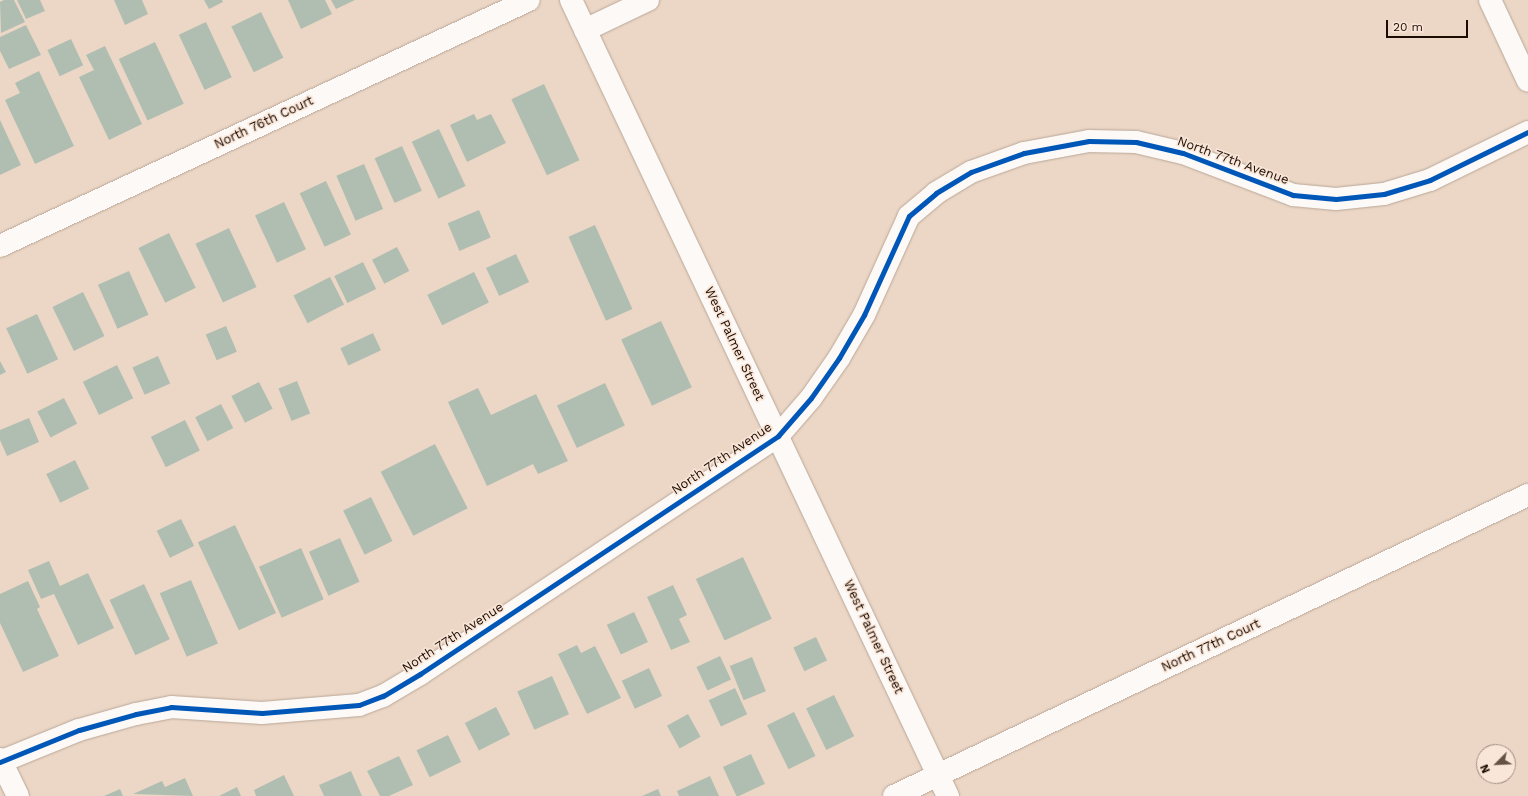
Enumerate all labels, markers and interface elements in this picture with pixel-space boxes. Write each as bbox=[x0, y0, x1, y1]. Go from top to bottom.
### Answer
scale bar bbox=[1388, 12, 1470, 38]
text: 20 m bbox=[1393, 20, 1423, 34]
street label: North 76th Court bbox=[212, 93, 316, 153]
street label: North 77th Avenue bbox=[1175, 133, 1291, 189]
street label: West Palmer Street bbox=[701, 284, 767, 404]
street label: North 77th Avenue bbox=[668, 419, 776, 499]
street label: West Palmer Street bbox=[840, 577, 906, 697]
street label: North 77th Avenue bbox=[399, 599, 507, 677]
street label: North 77th Court bbox=[1159, 616, 1263, 676]
north arrow bbox=[1476, 744, 1516, 784]
text: N bbox=[1478, 762, 1493, 775]

